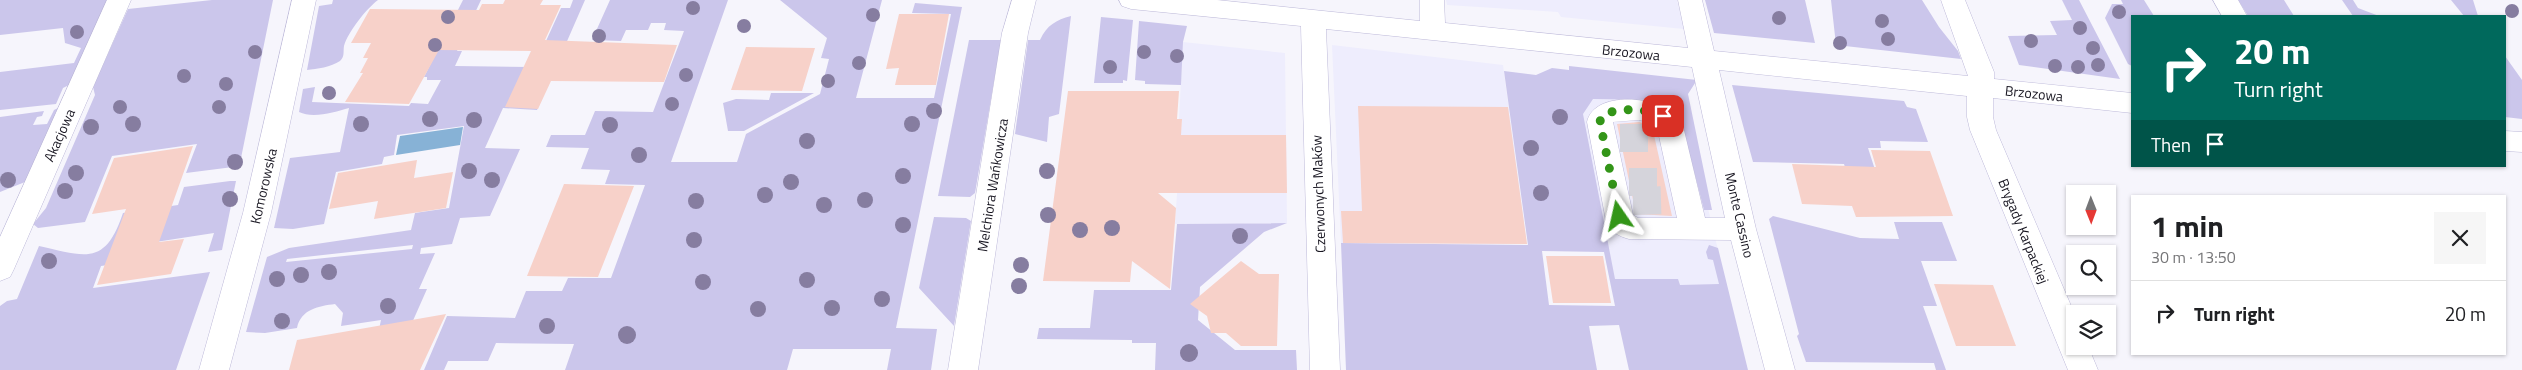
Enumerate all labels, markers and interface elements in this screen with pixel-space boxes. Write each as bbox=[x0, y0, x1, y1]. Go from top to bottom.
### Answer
text: 20 m bbox=[2234, 24, 2310, 78]
icon: right bbox=[2151, 35, 2216, 100]
street label: Brzozowa bbox=[1601, 39, 1661, 65]
text: Turn right bbox=[2234, 72, 2323, 106]
street label: Brzozowa bbox=[2004, 80, 2064, 106]
pin bbox=[1642, 95, 1684, 137]
icon: arrive bbox=[1649, 102, 1677, 130]
street label: Akacjowa bbox=[38, 105, 80, 165]
street label: Melchiora Wańkowicza bbox=[971, 117, 1013, 253]
text: Then bbox=[2151, 130, 2191, 159]
icon: arrive bbox=[2201, 130, 2229, 158]
street label: Czerwonych Maków bbox=[1305, 134, 1331, 253]
street label: Komorowska bbox=[244, 146, 282, 226]
street label: Monte Cassino bbox=[1720, 170, 1760, 260]
street label: Brygady Karpackiej bbox=[1993, 175, 2055, 287]
north arrow bbox=[2066, 185, 2116, 235]
map controls bbox=[2066, 185, 2116, 355]
position arrow bbox=[1592, 189, 1644, 241]
text: 1 min bbox=[2151, 203, 2224, 249]
button: close bbox=[2434, 212, 2486, 264]
button: search bbox=[2066, 245, 2116, 295]
text: 30 m · 13:50 bbox=[2151, 245, 2236, 269]
icon: right bbox=[2151, 299, 2179, 327]
text: Turn right bbox=[2194, 299, 2275, 328]
text: 20 m bbox=[2445, 299, 2486, 328]
button: layers bbox=[2066, 305, 2116, 355]

